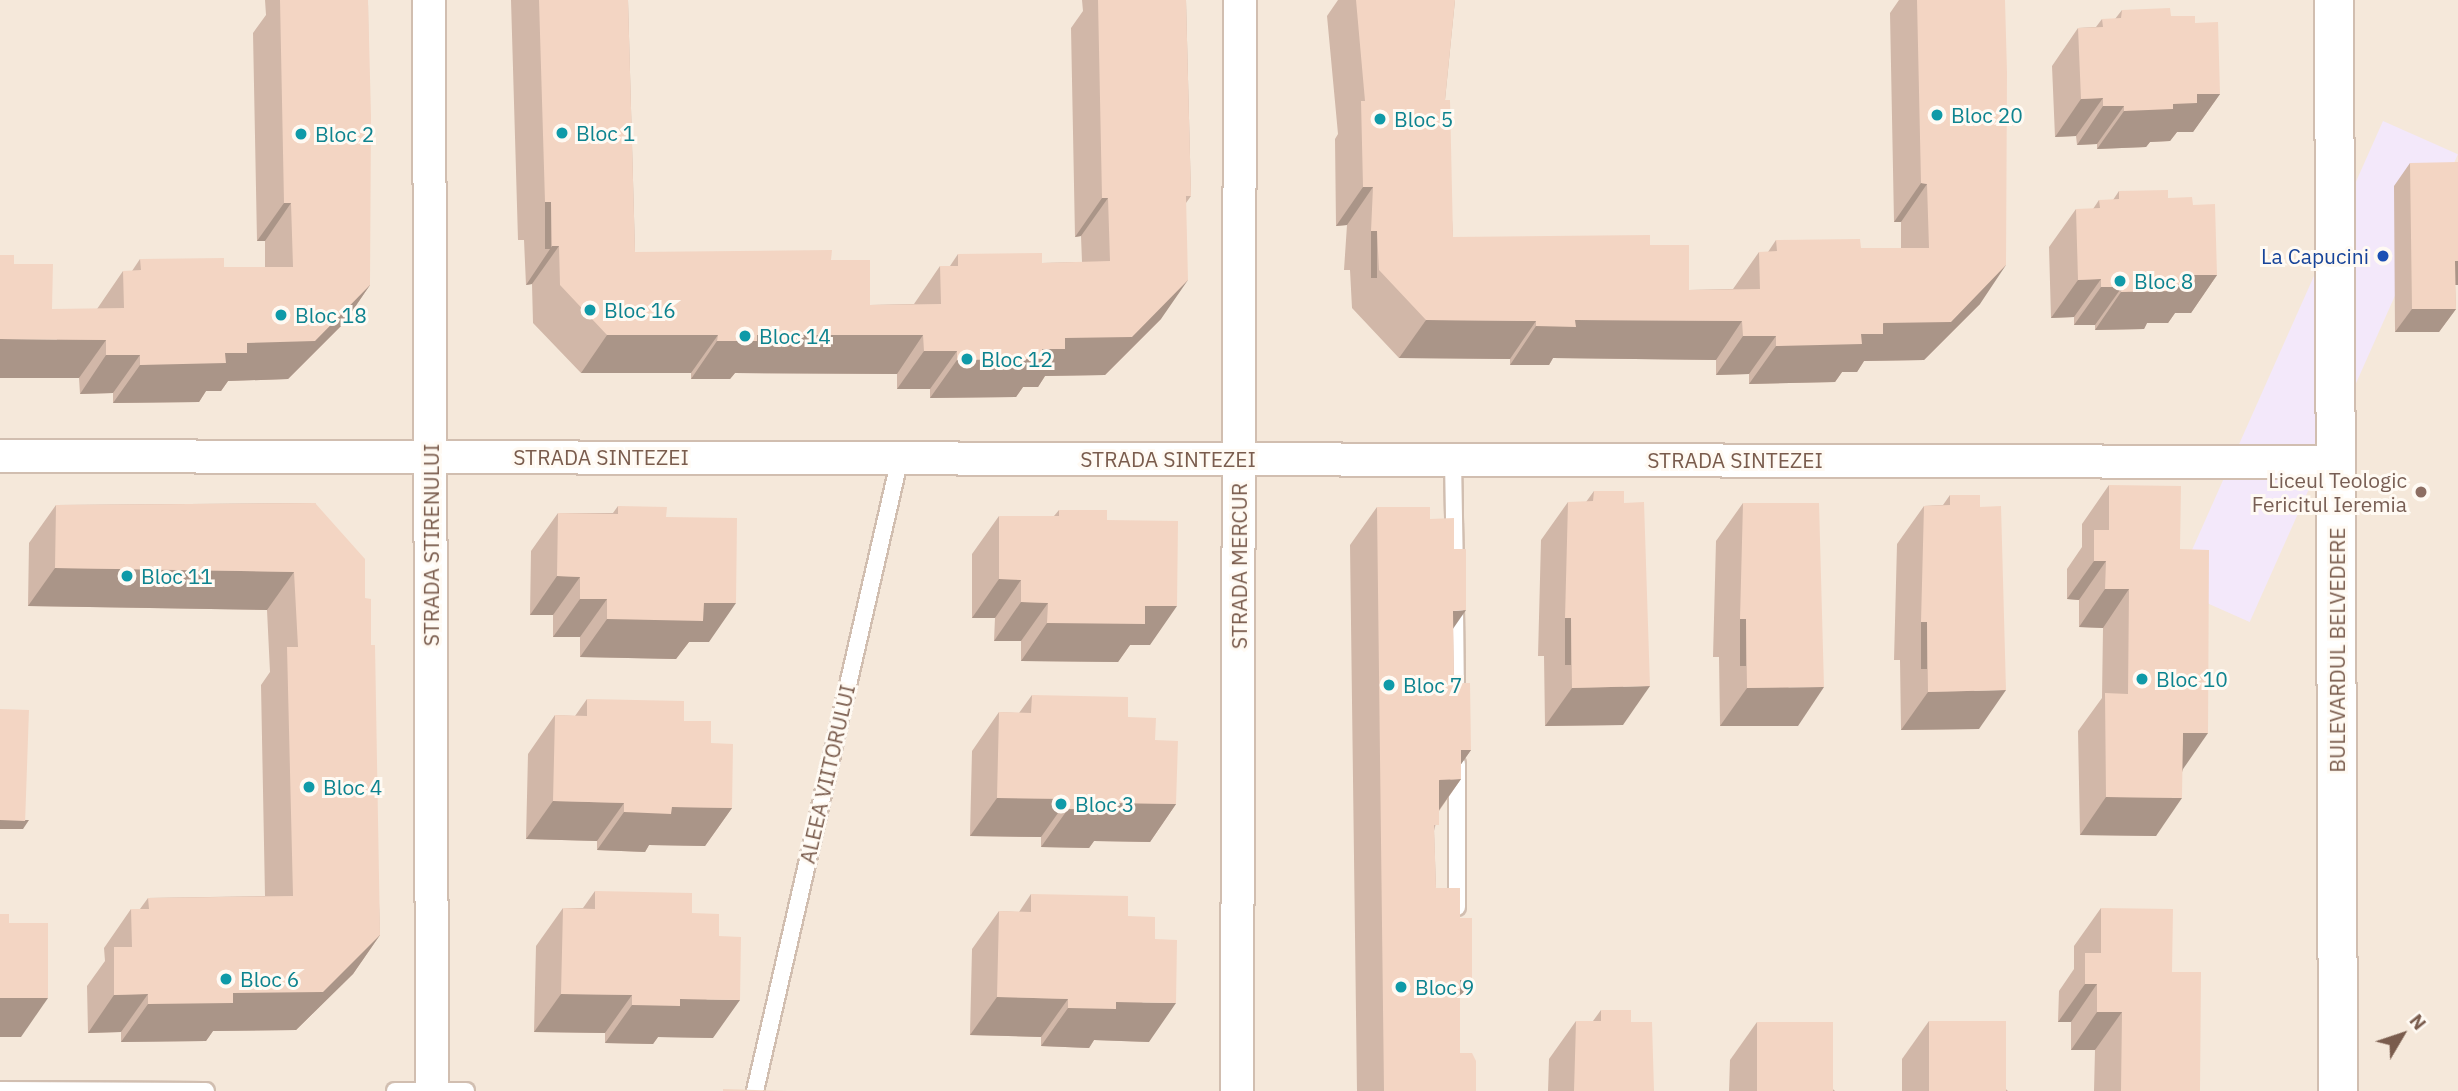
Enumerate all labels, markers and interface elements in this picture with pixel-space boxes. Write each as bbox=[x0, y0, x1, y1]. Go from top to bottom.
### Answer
place label: Bloc 20 bbox=[1951, 102, 2023, 128]
place label: Bloc 5 bbox=[1394, 106, 1453, 132]
marker: Bloc 20 bbox=[1929, 107, 1945, 123]
marker: Bloc 5 bbox=[1372, 111, 1388, 127]
place label: Bloc 1 bbox=[576, 120, 635, 146]
place label: Bloc 2 bbox=[315, 121, 374, 147]
marker: Bloc 1 bbox=[554, 125, 570, 141]
marker: Bloc 2 bbox=[293, 126, 309, 142]
place label: La Capucini bbox=[2261, 243, 2369, 269]
marker: La Capucini bbox=[2375, 248, 2391, 264]
place label: Bloc 8 bbox=[2134, 268, 2193, 294]
marker: Bloc 8 bbox=[2112, 273, 2128, 289]
place label: Bloc 16 bbox=[604, 297, 676, 323]
place label: Bloc 18 bbox=[295, 302, 367, 328]
marker: Bloc 16 bbox=[582, 302, 598, 318]
marker: Bloc 18 bbox=[273, 307, 289, 323]
place label: Bloc 14 bbox=[759, 323, 831, 349]
marker: Bloc 14 bbox=[737, 328, 753, 344]
place label: Bloc 12 bbox=[981, 346, 1053, 372]
marker: Bloc 12 bbox=[959, 351, 975, 367]
street label: STRADA STIRENULUI bbox=[418, 444, 444, 646]
street label: STRADA SINTEZEI bbox=[513, 444, 689, 470]
street label: STRADA SINTEZEI bbox=[1080, 446, 1256, 472]
street label: STRADA SINTEZEI bbox=[1647, 447, 1823, 473]
place label: Liceul Teologic Fericitul Ieremia bbox=[2252, 467, 2407, 517]
street label: STRADA MERCUR bbox=[1226, 483, 1252, 649]
marker: Liceul Teologic Fericitul Ieremia bbox=[2413, 484, 2429, 500]
street label: BULEVARDUL BELVEDERE bbox=[2324, 527, 2350, 773]
place label: Bloc 11 bbox=[141, 563, 213, 589]
marker: Bloc 11 bbox=[119, 568, 135, 584]
place label: Bloc 10 bbox=[2156, 666, 2228, 692]
marker: Bloc 10 bbox=[2134, 671, 2150, 687]
place label: Bloc 7 bbox=[1403, 672, 1462, 698]
marker: Bloc 7 bbox=[1381, 677, 1397, 693]
street label: ALEEA VIITORULUI bbox=[794, 682, 860, 866]
place label: Bloc 4 bbox=[323, 774, 382, 800]
marker: Bloc 4 bbox=[301, 779, 317, 795]
place label: Bloc 3 bbox=[1075, 791, 1134, 817]
marker: Bloc 3 bbox=[1053, 796, 1069, 812]
place label: Bloc 6 bbox=[240, 966, 299, 992]
marker: Bloc 6 bbox=[218, 971, 234, 987]
place label: Bloc 9 bbox=[1415, 974, 1474, 1000]
marker: Bloc 9 bbox=[1393, 979, 1409, 995]
north arrow bbox=[2367, 1000, 2437, 1070]
text: N bbox=[2405, 1009, 2432, 1035]

